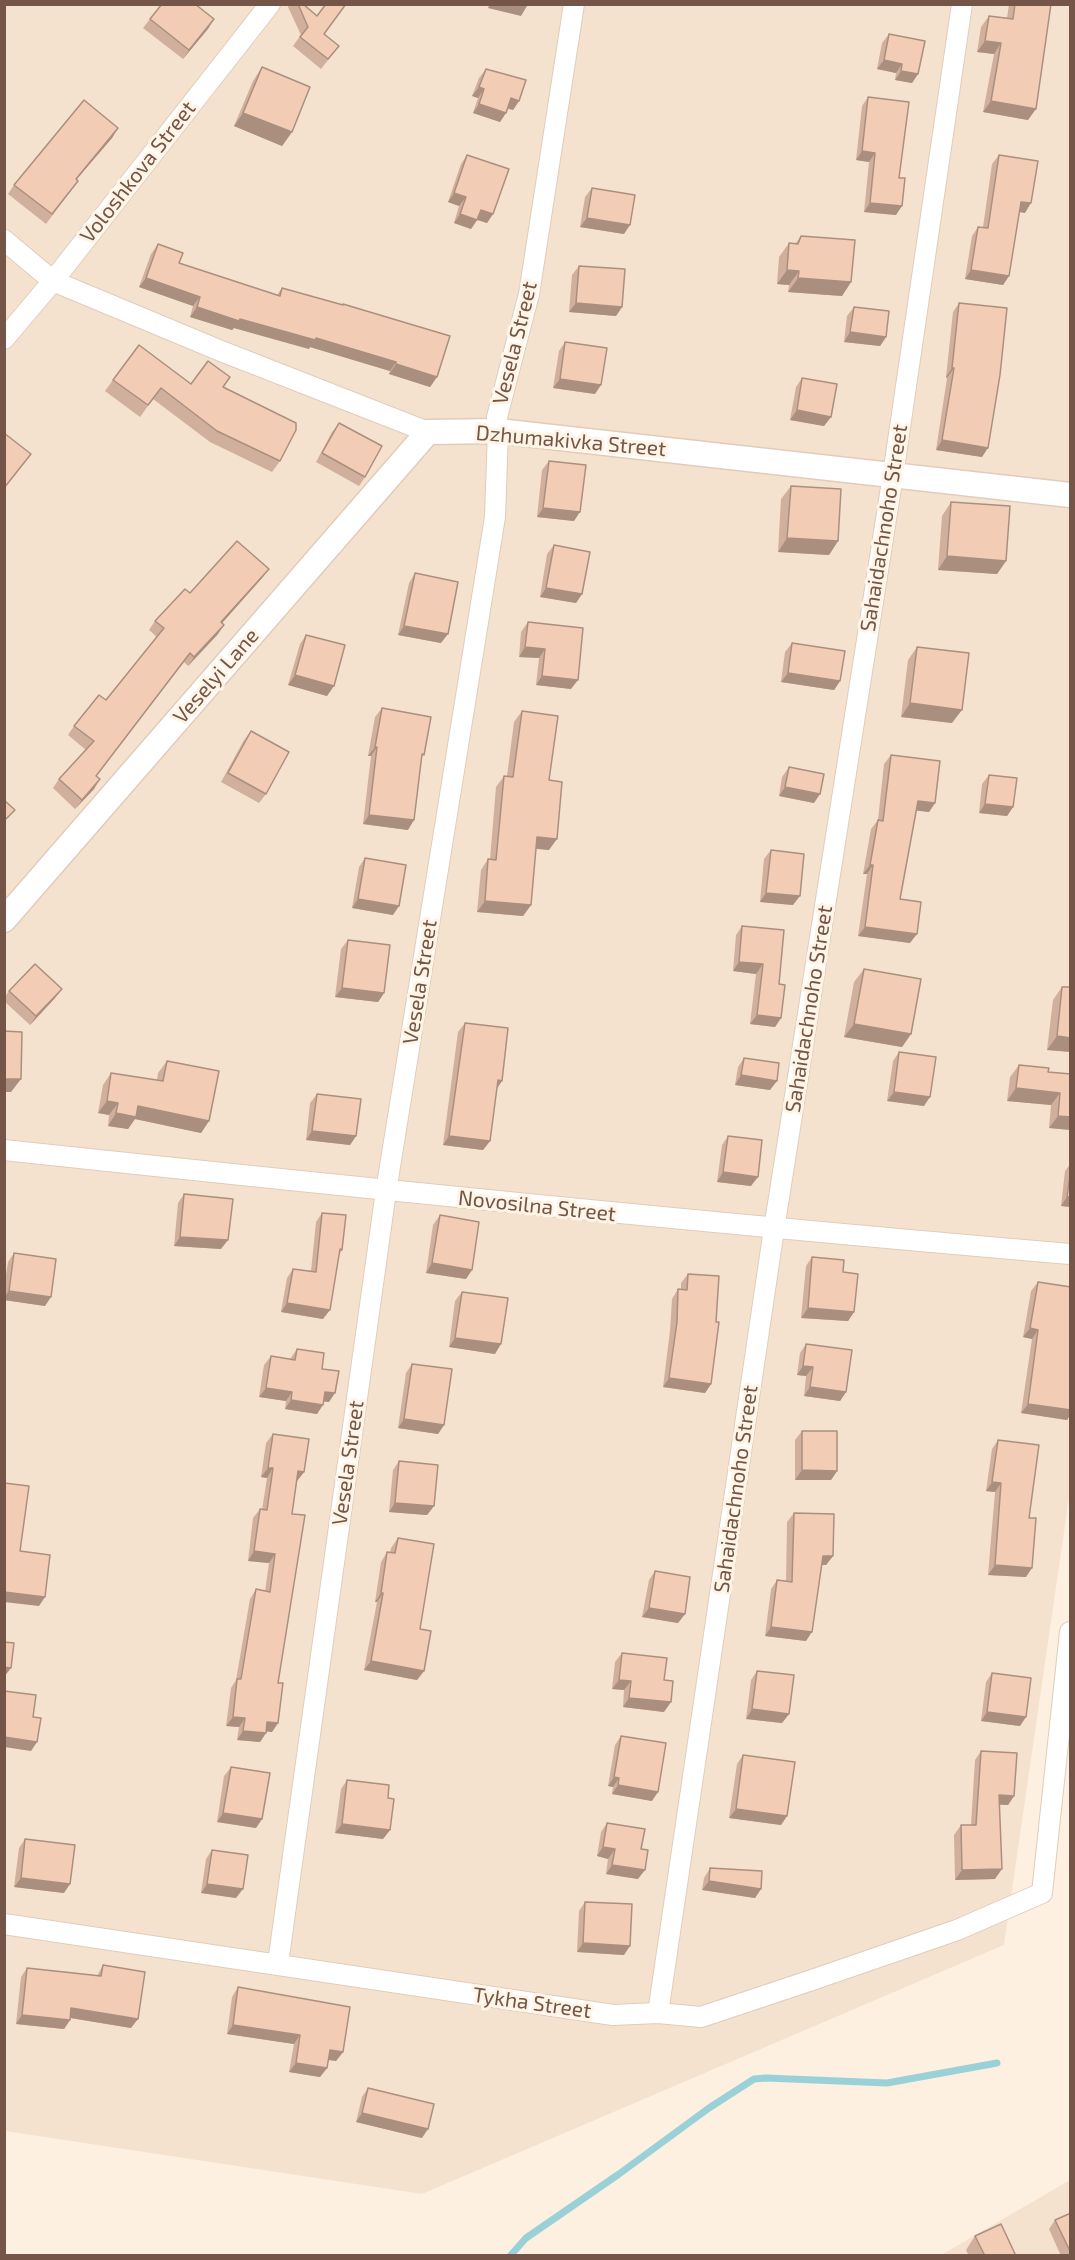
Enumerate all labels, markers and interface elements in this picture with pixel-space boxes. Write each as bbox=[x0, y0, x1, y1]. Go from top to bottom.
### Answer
street label: Voloshkova Street bbox=[75, 96, 201, 248]
street label: Vesela Street bbox=[488, 279, 542, 407]
street label: Dzhumakivka Street bbox=[475, 420, 667, 462]
street label: Sahaidachnoho Street bbox=[855, 423, 913, 633]
street label: Veselyi Lane bbox=[168, 623, 264, 729]
street label: Sahaidachnoho Street bbox=[780, 904, 838, 1114]
street label: Vesela Street bbox=[398, 918, 442, 1046]
street label: Novosilna Street bbox=[457, 1185, 617, 1227]
street label: Sahaidachnoho Street bbox=[709, 1383, 763, 1595]
street label: Vesela Street bbox=[327, 1399, 369, 1527]
street label: Tykha Street bbox=[471, 1982, 593, 2024]

